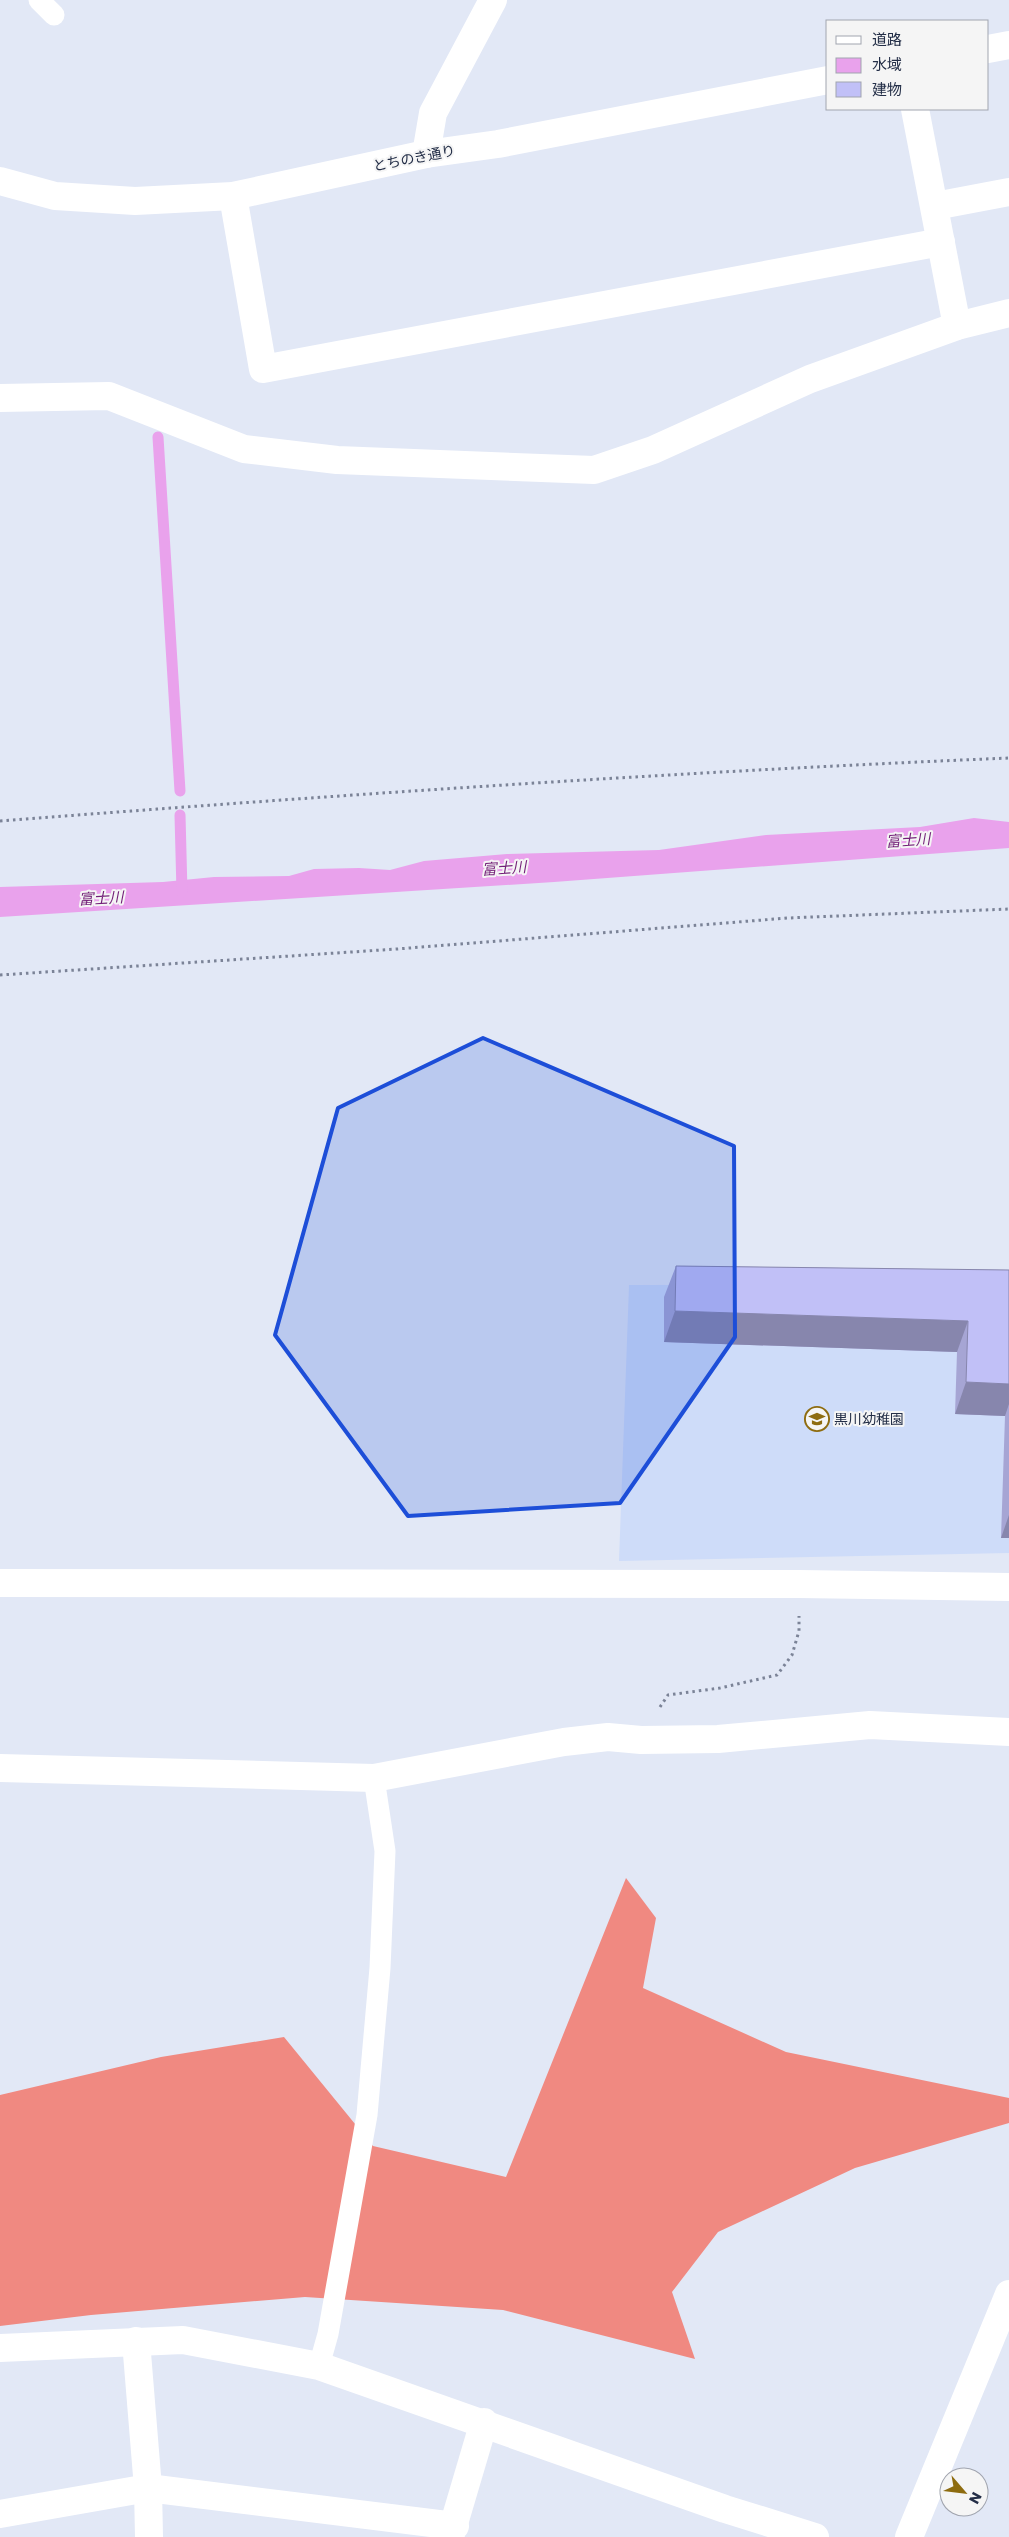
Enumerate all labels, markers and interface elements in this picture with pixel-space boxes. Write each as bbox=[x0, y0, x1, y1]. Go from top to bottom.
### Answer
legend bbox=[826, 20, 989, 110]
text: 道路 bbox=[872, 29, 902, 50]
text: 水域 bbox=[872, 54, 902, 75]
text: 建物 bbox=[872, 79, 902, 100]
street label: とちのき通り bbox=[371, 140, 457, 176]
water label: 富士川 bbox=[885, 828, 933, 852]
water label: 富士川 bbox=[481, 856, 529, 880]
water label: 富士川 bbox=[78, 886, 126, 910]
school or university icon: 黒川幼稚園 bbox=[804, 1406, 830, 1432]
place label: 黒川幼稚園 bbox=[834, 1409, 904, 1429]
north arrow bbox=[939, 2467, 989, 2517]
text: N bbox=[964, 2489, 987, 2507]

